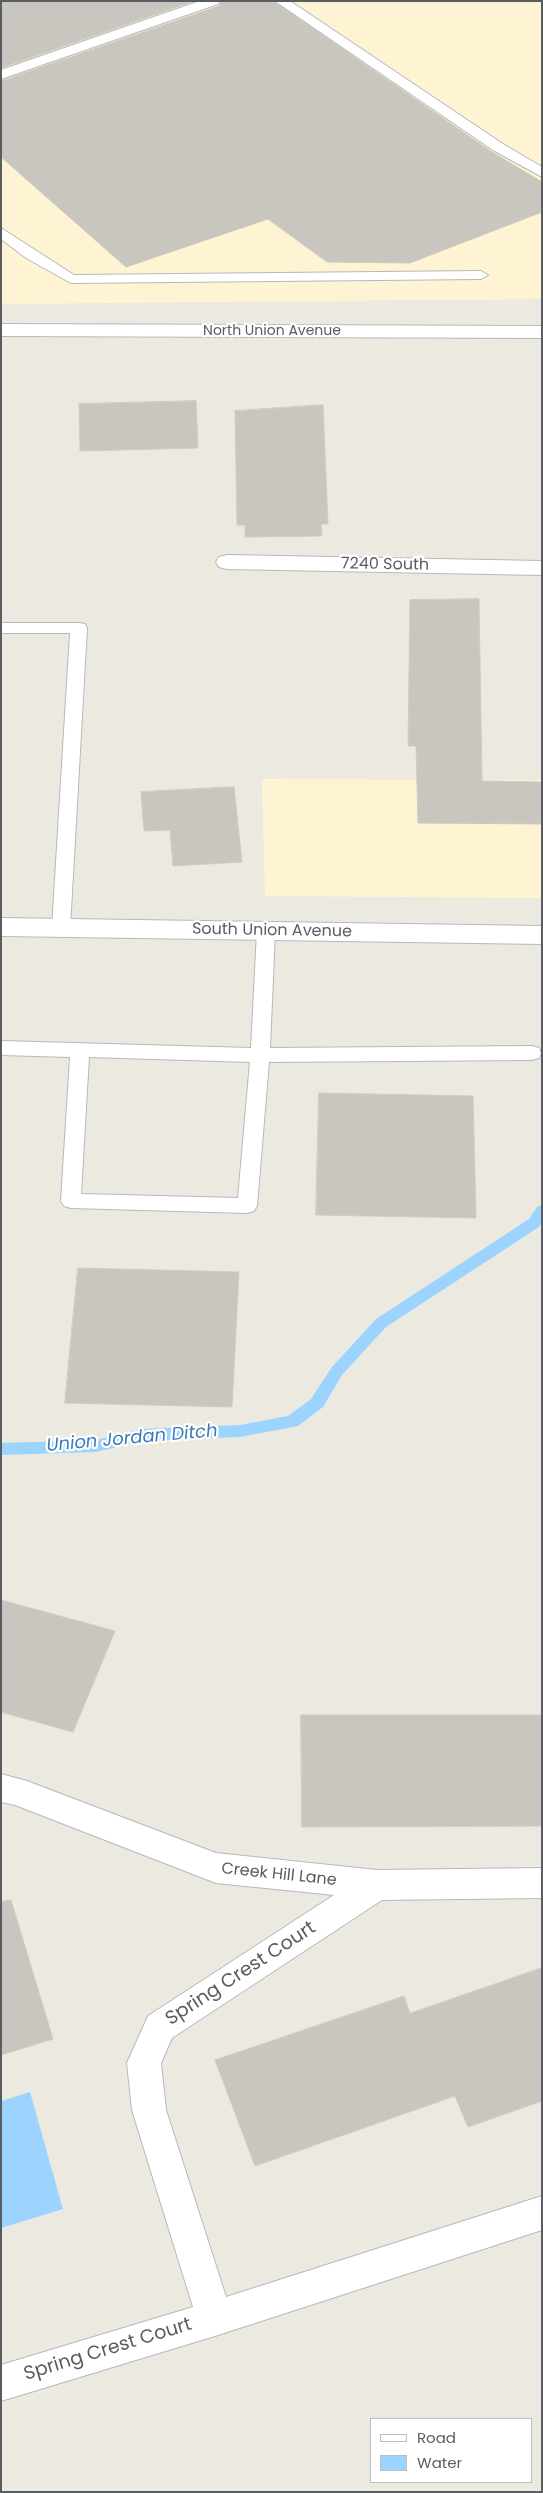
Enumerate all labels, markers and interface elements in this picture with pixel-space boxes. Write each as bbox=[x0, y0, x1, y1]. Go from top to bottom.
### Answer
street label: North Union Avenue bbox=[203, 323, 341, 339]
street label: 7240 South bbox=[341, 555, 429, 575]
street label: South Union Avenue bbox=[192, 920, 352, 942]
water label: Union Jordan Ditch bbox=[46, 1421, 218, 1457]
street label: Creek Hill Lane bbox=[220, 1859, 338, 1891]
street label: Spring Crest Court bbox=[162, 1917, 320, 2031]
street label: Spring Crest Court bbox=[21, 2314, 195, 2386]
legend bbox=[370, 2418, 533, 2483]
text: Road bbox=[417, 2427, 456, 2448]
text: Water bbox=[417, 2452, 462, 2473]

